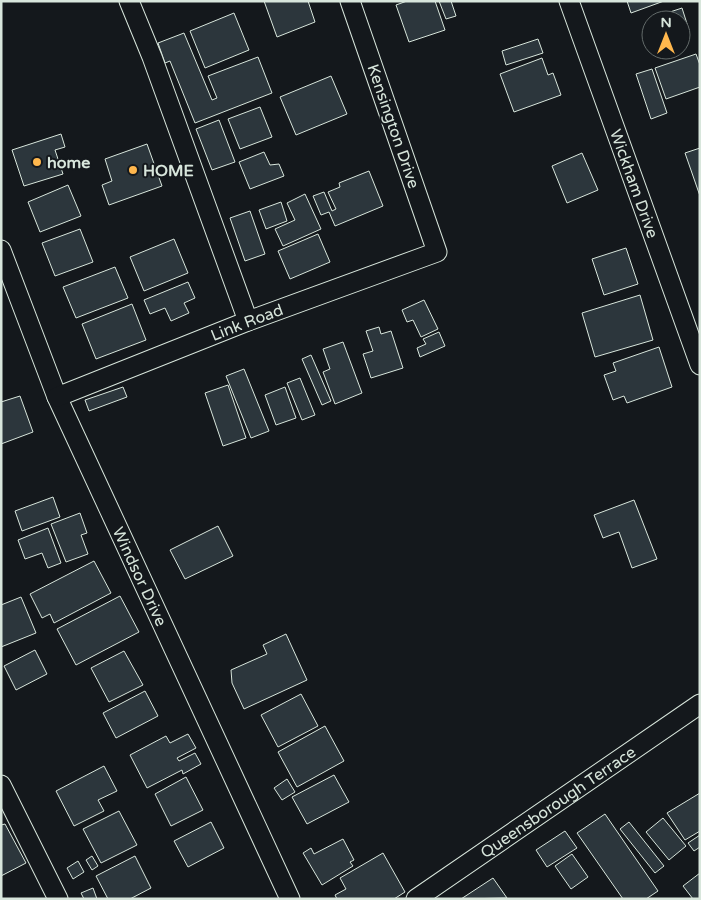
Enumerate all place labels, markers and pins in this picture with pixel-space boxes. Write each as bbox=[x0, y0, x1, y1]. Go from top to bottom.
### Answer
place label: home bbox=[47, 153, 90, 173]
marker: home bbox=[31, 156, 43, 168]
place label: HOME bbox=[143, 161, 194, 181]
marker: HOME bbox=[127, 164, 139, 176]

